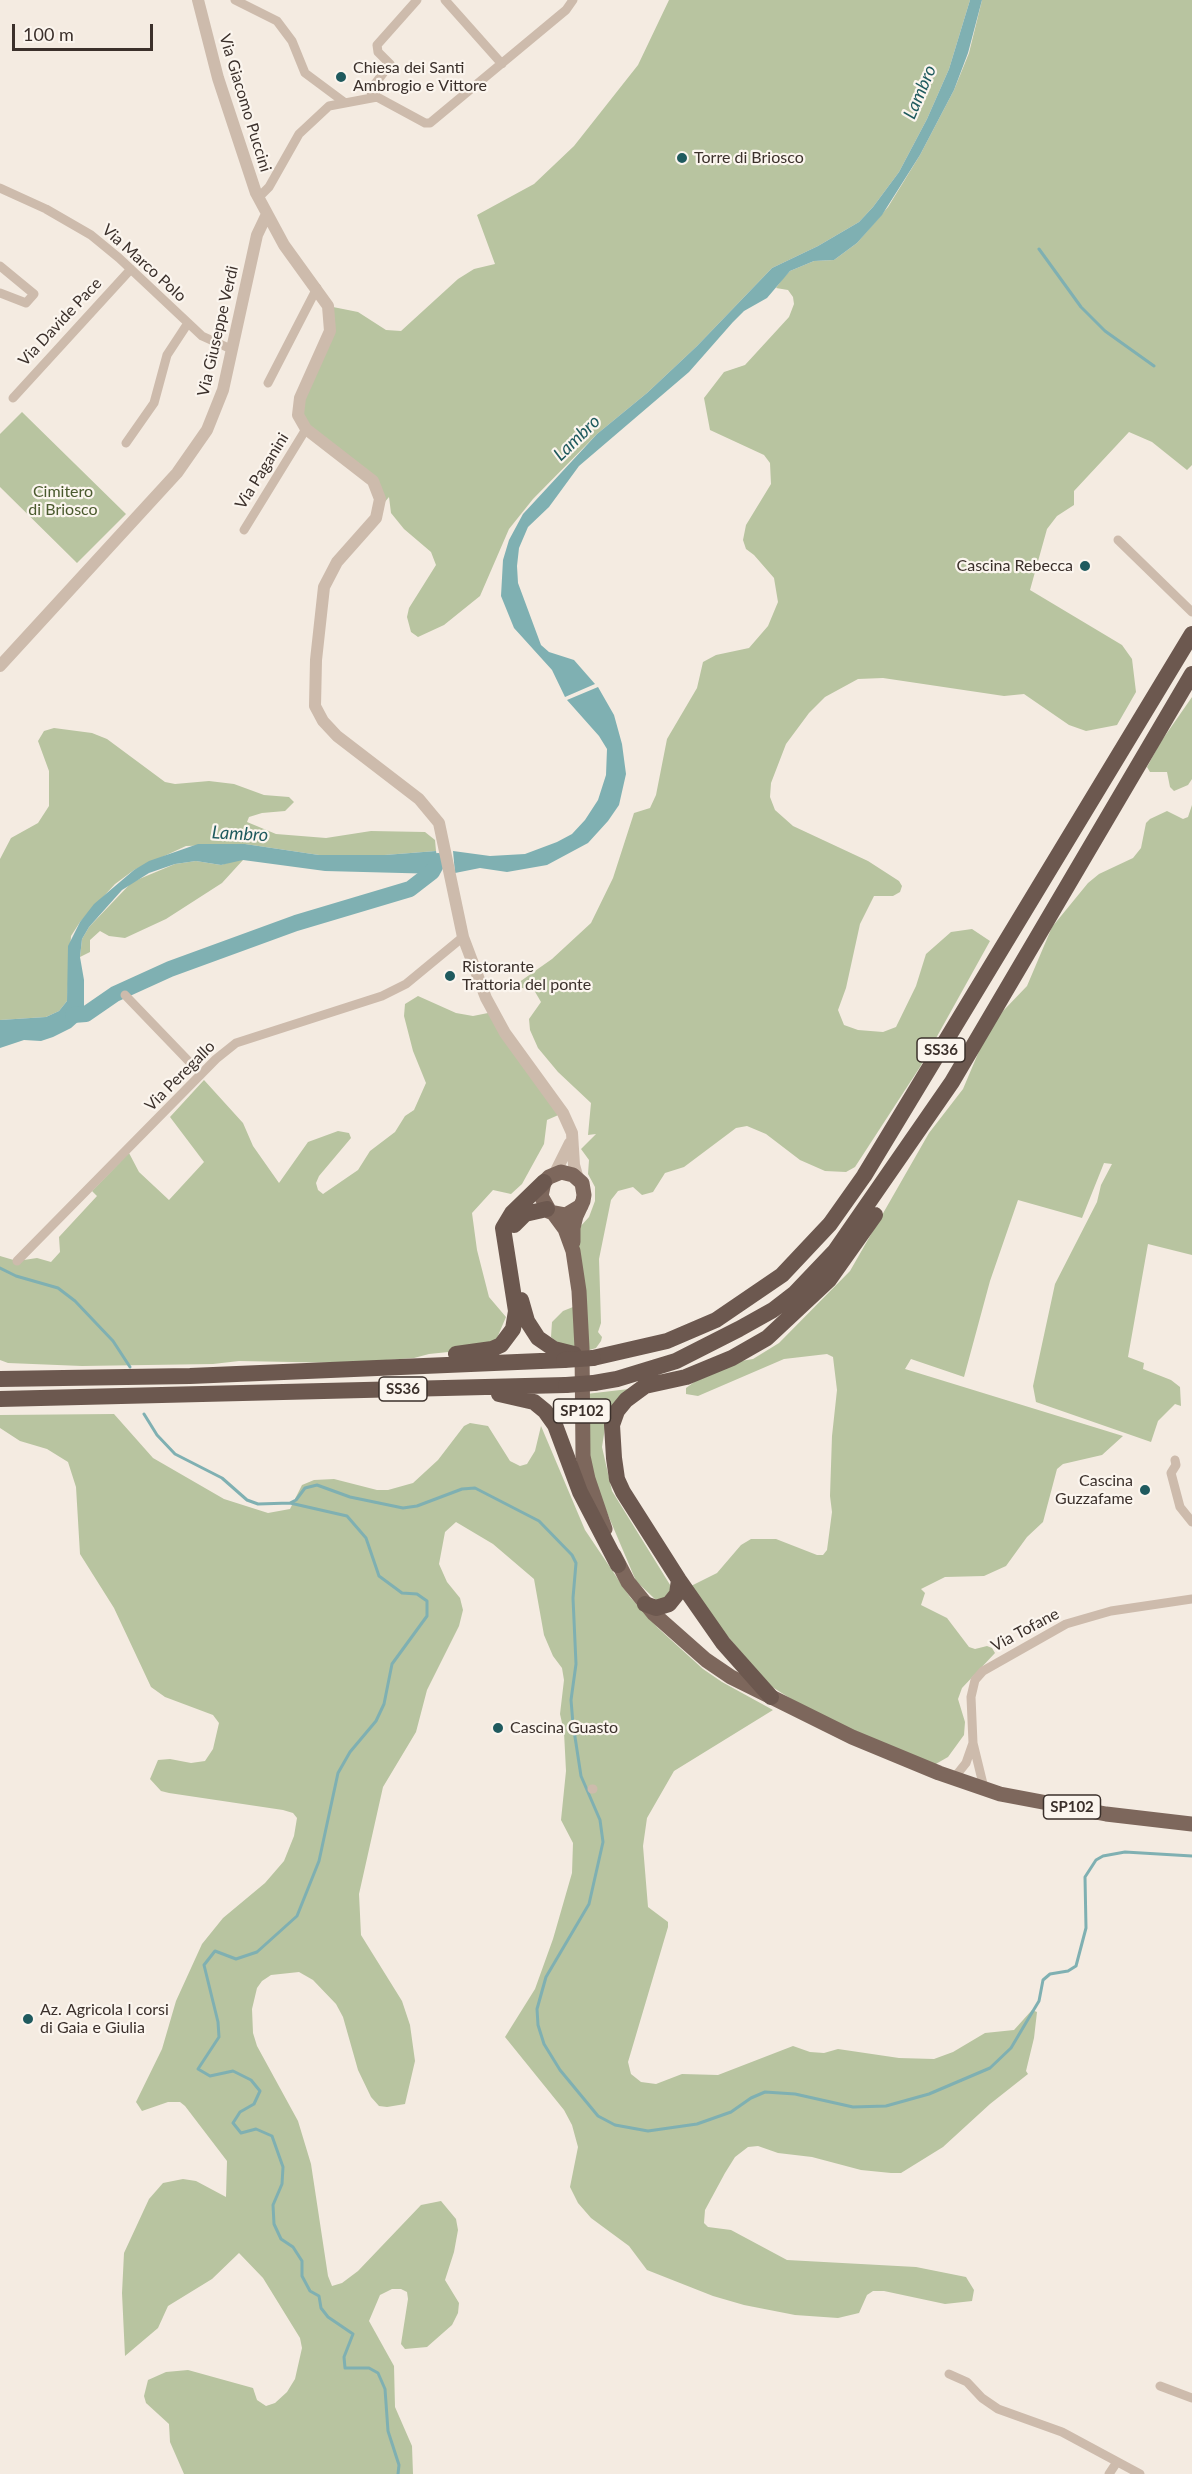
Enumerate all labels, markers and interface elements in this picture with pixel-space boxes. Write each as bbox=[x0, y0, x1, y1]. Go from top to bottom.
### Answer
scale bar bbox=[15, 12, 156, 50]
text: 100 m bbox=[23, 23, 74, 45]
street label: Via Giacomo Puccini bbox=[215, 32, 275, 174]
place label: Chiesa dei Santi Ambrogio e Vittore bbox=[353, 58, 487, 96]
water label: Lambro bbox=[899, 62, 941, 122]
marker: Chiesa dei Santi Ambrogio e Vittore bbox=[334, 70, 348, 84]
place label: Torre di Briosco bbox=[694, 148, 804, 168]
marker: Torre di Briosco bbox=[675, 151, 689, 165]
street label: Via Marco Polo bbox=[98, 220, 190, 306]
street label: Via Giuseppe Verdi bbox=[194, 264, 242, 398]
street label: Via Davide Pace bbox=[14, 274, 106, 370]
water label: Lambro bbox=[549, 411, 605, 465]
street label: Via Paganini bbox=[231, 430, 293, 512]
park label: Cimitero di Briosco bbox=[28, 482, 98, 520]
place label: Cascina Rebecca bbox=[957, 556, 1073, 576]
marker: Cascina Rebecca bbox=[1078, 559, 1092, 573]
water label: Lambro bbox=[211, 822, 269, 846]
place label: Ristorante Trattoria del ponte bbox=[462, 957, 591, 995]
marker: Ristorante Trattoria del ponte bbox=[443, 969, 457, 983]
street label: Via Peregallo bbox=[141, 1037, 219, 1115]
road number: SS36 bbox=[917, 1038, 965, 1062]
road number: SS36 bbox=[379, 1377, 427, 1401]
road number: SP102 bbox=[554, 1399, 610, 1423]
place label: Cascina Guzzafame bbox=[1055, 1471, 1133, 1509]
marker: Cascina Guzzafame bbox=[1138, 1483, 1152, 1497]
street label: Via Tofane bbox=[988, 1604, 1062, 1656]
place label: Cascina Guasto bbox=[510, 1718, 618, 1738]
marker: Cascina Guasto bbox=[491, 1721, 505, 1735]
road number: SP102 bbox=[1044, 1795, 1100, 1819]
place label: Az. Agricola I corsi di Gaia e Giulia bbox=[40, 2000, 169, 2038]
marker: Az. Agricola I corsi di Gaia e Giulia bbox=[21, 2012, 35, 2026]

